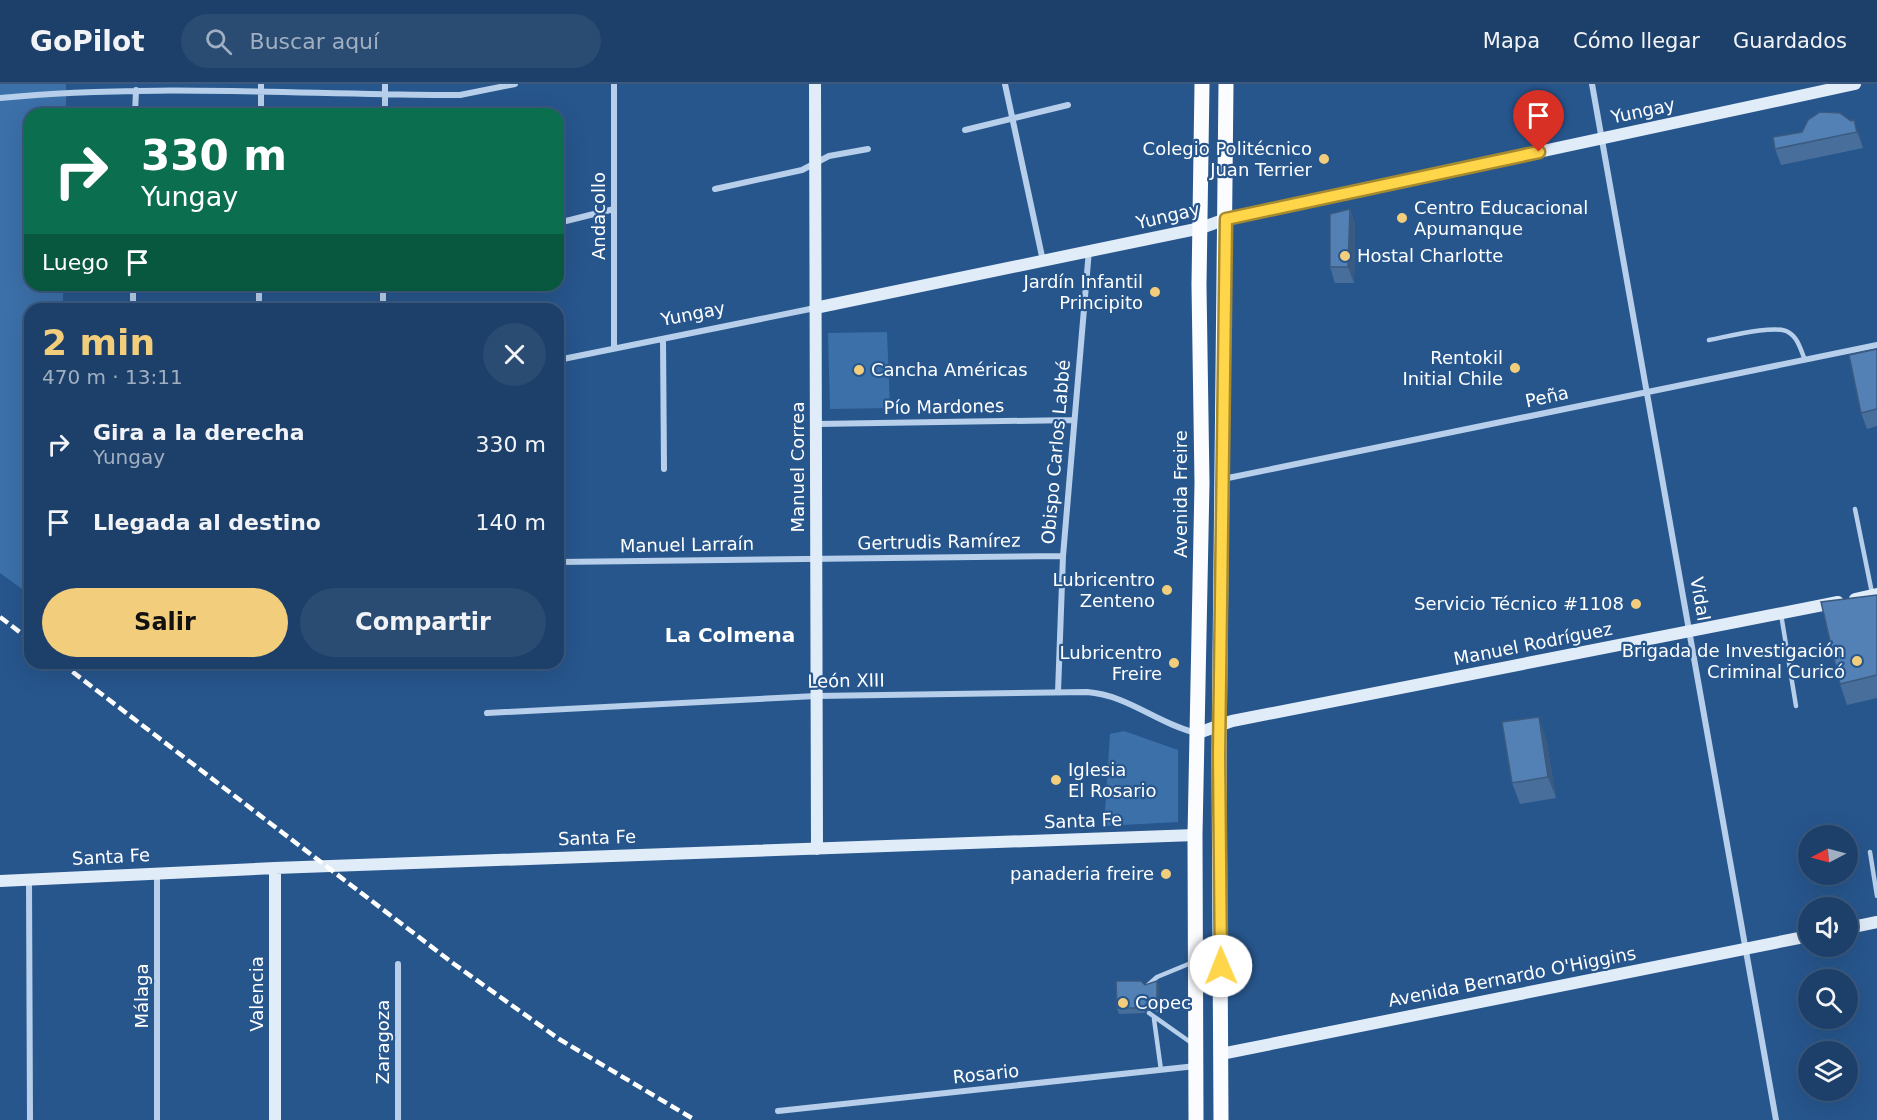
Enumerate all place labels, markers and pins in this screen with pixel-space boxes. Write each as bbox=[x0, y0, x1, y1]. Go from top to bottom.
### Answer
pin bbox=[1513, 90, 1564, 152]
place label: Colegio Politécnico Juan Terrier bbox=[1143, 138, 1313, 180]
marker: Colegio Politécnico Juan Terrier bbox=[1317, 152, 1331, 166]
place label: Centro Educacional Apumanque bbox=[1414, 197, 1588, 239]
marker: Centro Educacional Apumanque bbox=[1395, 211, 1409, 225]
place label: Hostal Charlotte bbox=[1357, 245, 1503, 266]
marker: Hostal Charlotte bbox=[1338, 249, 1352, 263]
place label: Jardín Infantil Principito bbox=[1022, 271, 1143, 313]
marker: Jardín Infantil Principito bbox=[1148, 285, 1162, 299]
place label: Rentokil Initial Chile bbox=[1402, 347, 1503, 389]
place label: Cancha Américas bbox=[871, 359, 1028, 380]
marker: Rentokil Initial Chile bbox=[1508, 361, 1522, 375]
marker: Cancha Américas bbox=[852, 363, 866, 377]
place label: Lubricentro Zenteno bbox=[1053, 569, 1155, 611]
marker: Lubricentro Zenteno bbox=[1160, 583, 1174, 597]
place label: Servicio Técnico #1108 bbox=[1414, 593, 1624, 614]
marker: Servicio Técnico #1108 bbox=[1629, 597, 1643, 611]
place label: Brigada de Investigación Criminal Curicó bbox=[1622, 640, 1845, 682]
place label: Lubricentro Freire bbox=[1060, 642, 1162, 684]
marker: Brigada de Investigación Criminal Curicó bbox=[1850, 654, 1864, 668]
marker: Lubricentro Freire bbox=[1167, 656, 1181, 670]
place label: Iglesia El Rosario bbox=[1068, 759, 1157, 801]
marker: Iglesia El Rosario bbox=[1049, 773, 1063, 787]
place label: panaderia freire bbox=[1010, 863, 1154, 884]
marker: panaderia freire bbox=[1159, 867, 1173, 881]
place label: Copec bbox=[1135, 992, 1191, 1013]
marker: Copec bbox=[1116, 996, 1130, 1010]

